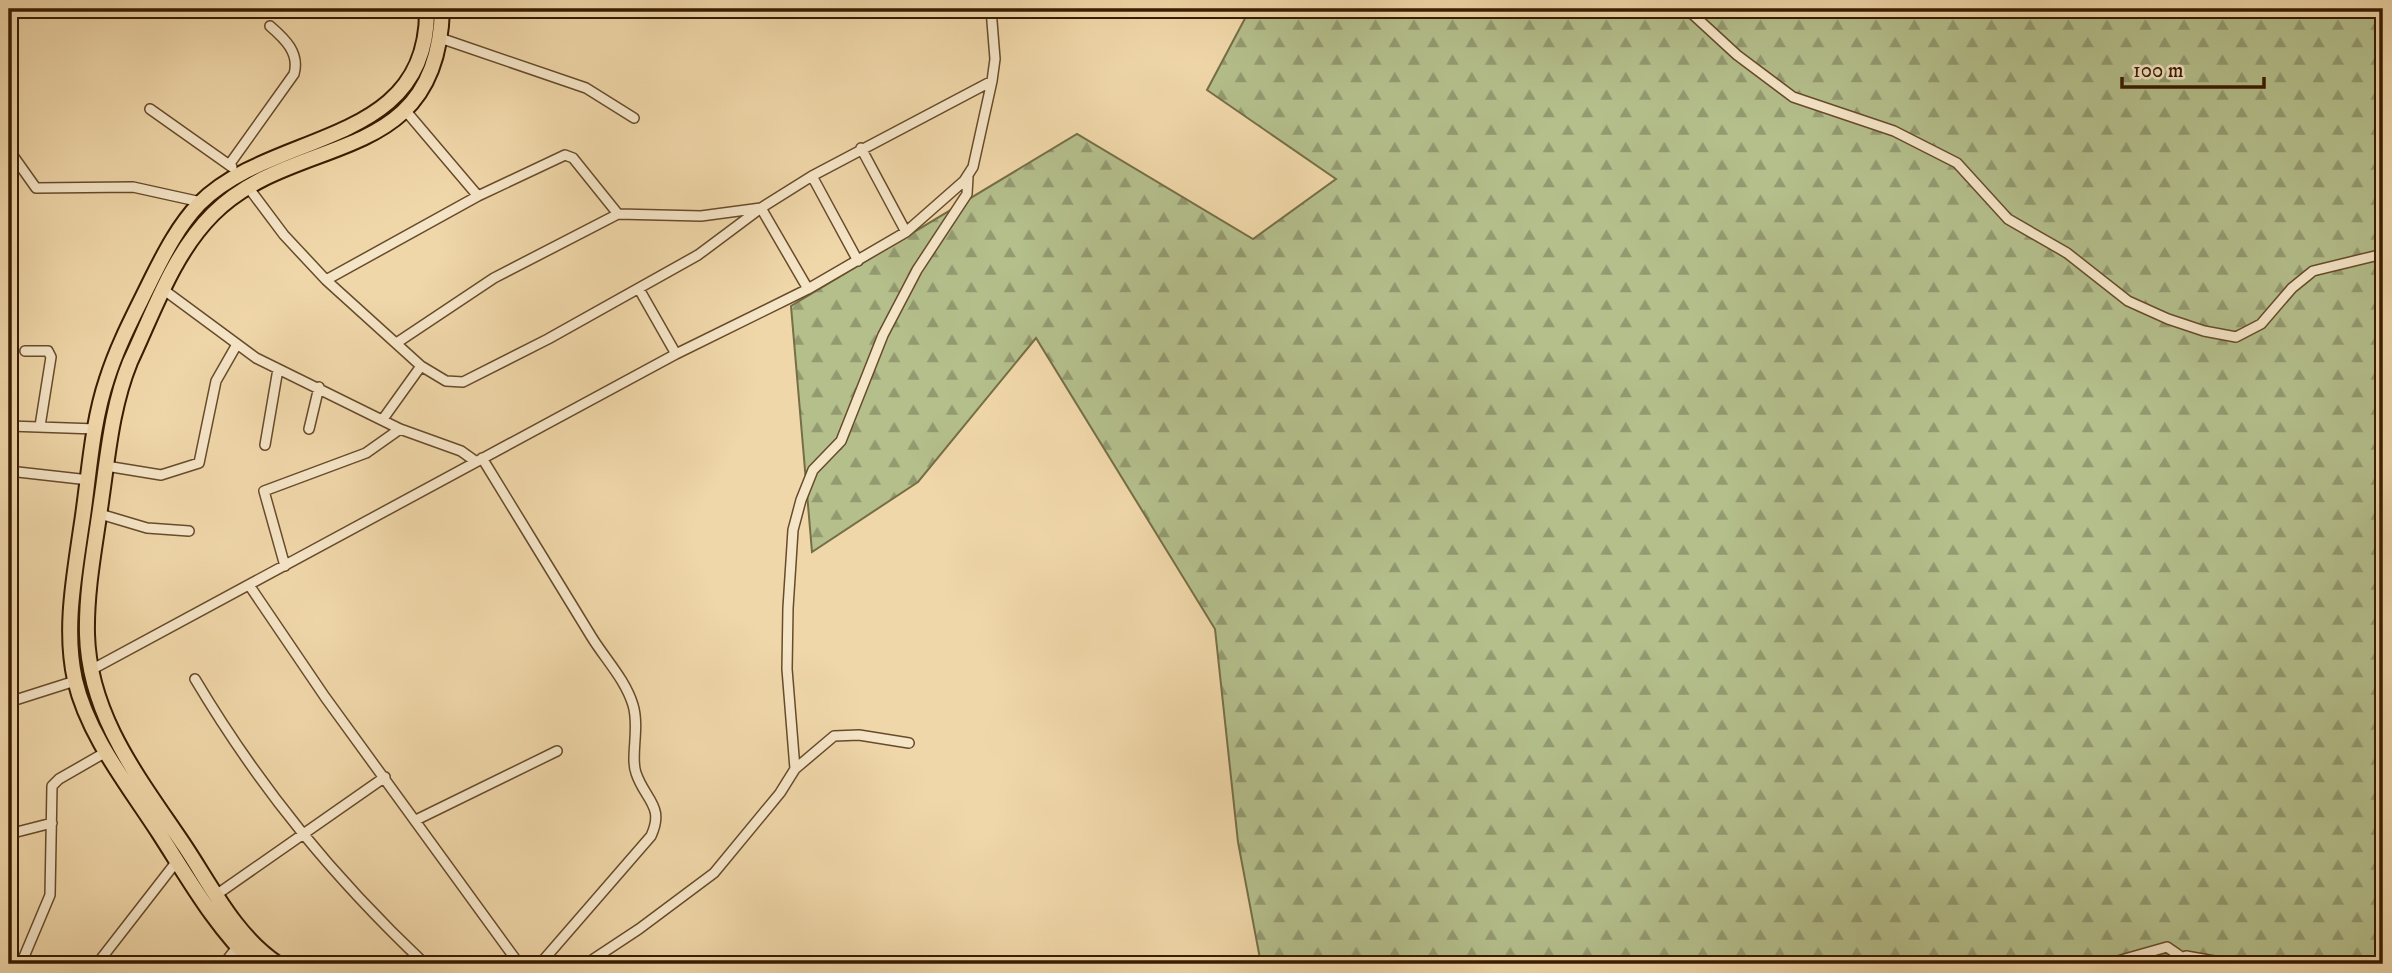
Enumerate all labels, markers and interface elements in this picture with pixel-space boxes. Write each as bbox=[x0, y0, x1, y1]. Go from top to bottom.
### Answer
scale bar bbox=[2122, 46, 2264, 90]
text: 100 m bbox=[2133, 58, 2184, 84]

